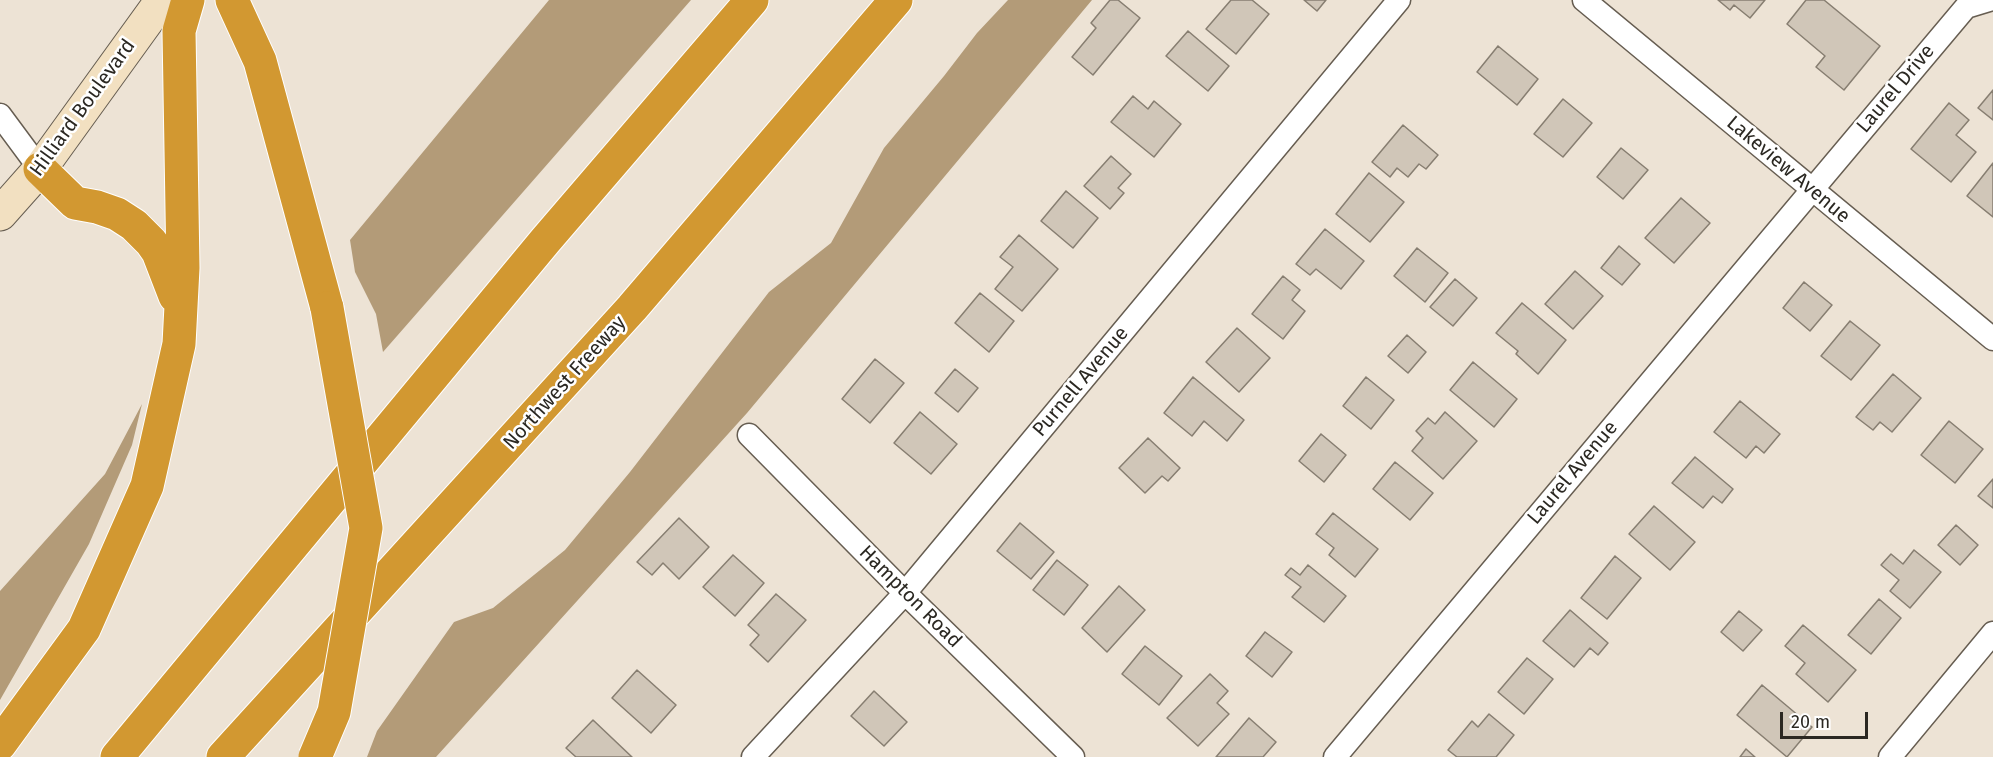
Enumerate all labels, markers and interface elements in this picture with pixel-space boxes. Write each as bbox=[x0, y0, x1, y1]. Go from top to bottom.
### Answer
street label: Hilliard Boulevard bbox=[25, 35, 141, 181]
street label: Laurel Drive bbox=[1852, 40, 1940, 138]
street label: Lakeview Avenue bbox=[1721, 111, 1855, 229]
street label: Northwest Freeway bbox=[499, 311, 631, 455]
street label: Purnell Avenue bbox=[1028, 322, 1134, 442]
street label: Laurel Avenue bbox=[1523, 416, 1623, 530]
street label: Hampton Road bbox=[854, 541, 966, 653]
scale bar bbox=[1783, 700, 1872, 738]
text: 20 m bbox=[1791, 711, 1830, 733]

